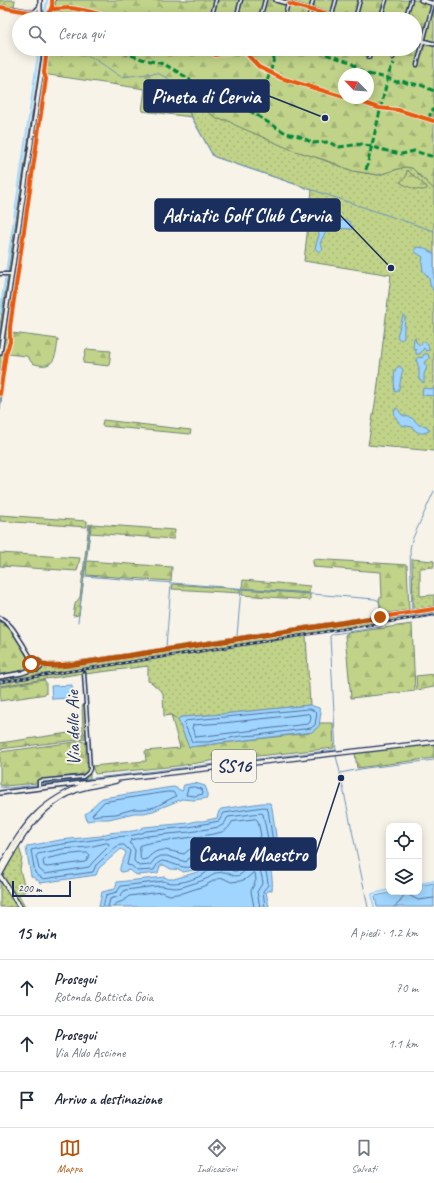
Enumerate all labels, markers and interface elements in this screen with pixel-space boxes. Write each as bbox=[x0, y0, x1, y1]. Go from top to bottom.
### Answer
search box bbox=[12, 12, 422, 56]
icon: search bbox=[26, 23, 48, 45]
text: Cerca qui bbox=[58, 25, 104, 44]
north arrow bbox=[338, 68, 374, 104]
callout: Pineta di Cervia bbox=[144, 80, 269, 112]
text: Pineta di Cervia bbox=[152, 84, 263, 109]
callout: Adriatic Golf Club Cervia bbox=[155, 199, 340, 231]
text: Adriatic Golf Club Cervia bbox=[163, 203, 333, 228]
route end bbox=[371, 608, 389, 626]
route start bbox=[22, 655, 40, 673]
street label: Via delle Aie bbox=[60, 688, 86, 766]
road number: SS16 bbox=[212, 750, 256, 782]
map controls bbox=[386, 823, 422, 895]
button: locate bbox=[386, 823, 422, 859]
callout: Canale Maestro bbox=[191, 838, 316, 870]
text: Canale Maestro bbox=[198, 842, 309, 867]
button: layers bbox=[386, 859, 422, 895]
scale bar bbox=[12, 879, 71, 898]
text: 200 m bbox=[18, 881, 42, 895]
text: 15 min bbox=[16, 923, 56, 944]
text: A piedi · 1.2 km bbox=[350, 925, 418, 941]
text: Prosegui bbox=[54, 970, 96, 989]
icon: ahead bbox=[16, 977, 38, 999]
text: 70 m bbox=[396, 980, 418, 996]
text: Rotonda Battista Goia bbox=[54, 989, 153, 1005]
text: Prosegui bbox=[54, 1026, 96, 1045]
icon: ahead bbox=[16, 1033, 38, 1055]
text: 1.1 km bbox=[388, 1036, 418, 1052]
text: Via Aldo Ascione bbox=[54, 1045, 125, 1061]
icon: arrive bbox=[16, 1089, 38, 1111]
text: Arrivo a destinazione bbox=[54, 1090, 162, 1109]
tab: Mappa bbox=[57, 1137, 83, 1175]
tab: Indicazioni bbox=[197, 1137, 237, 1175]
tab: Salvati bbox=[351, 1137, 377, 1175]

